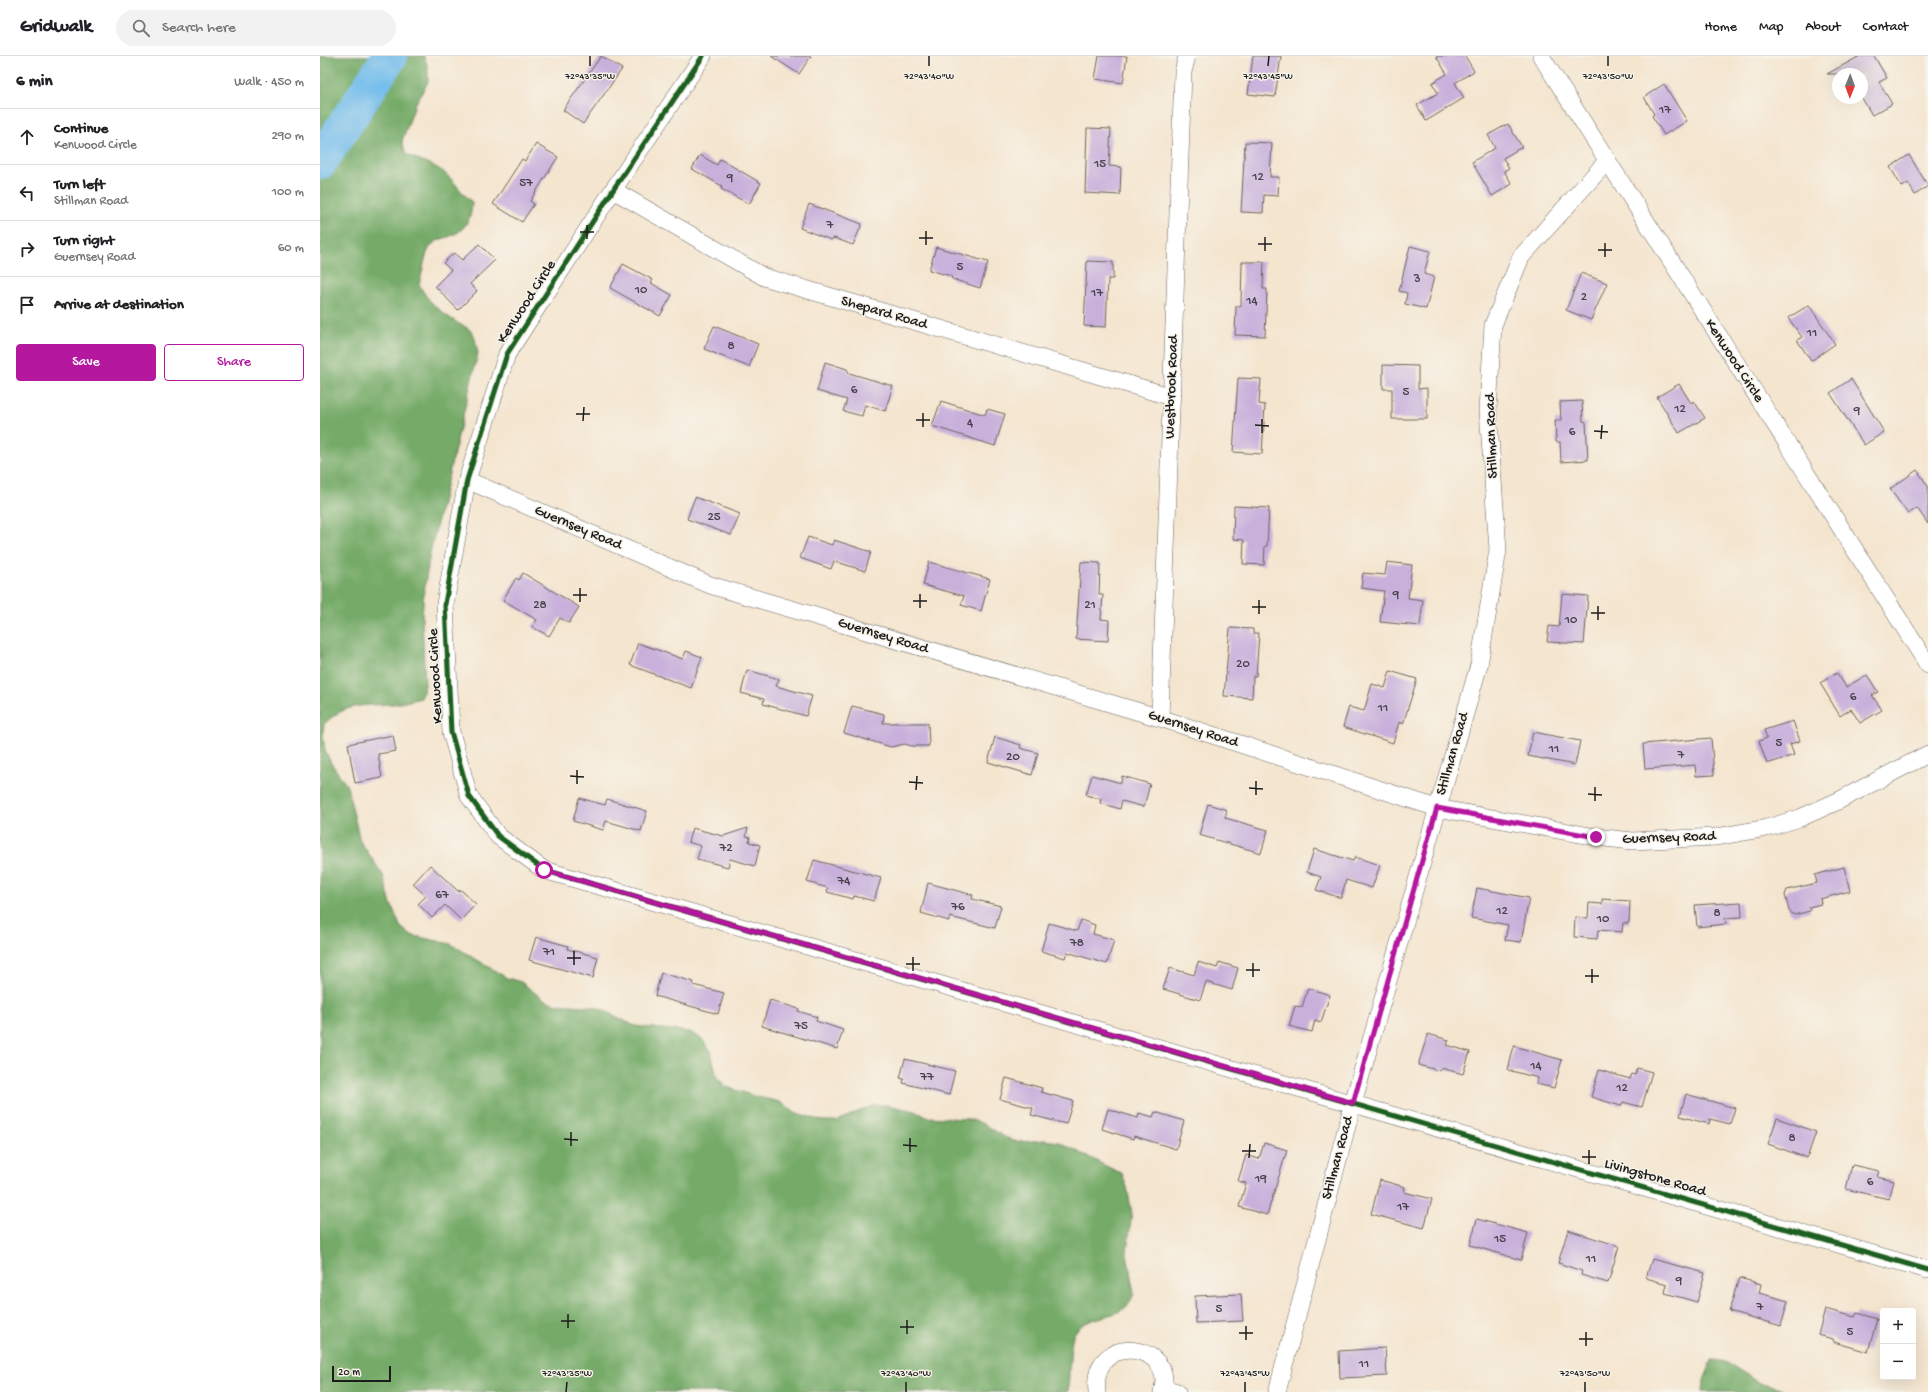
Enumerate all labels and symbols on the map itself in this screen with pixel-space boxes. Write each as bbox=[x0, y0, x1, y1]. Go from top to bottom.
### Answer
north arrow bbox=[1832, 68, 1868, 104]
text: 72°43'35"W bbox=[564, 71, 616, 83]
text: 72°43'40"W bbox=[903, 71, 955, 83]
text: 72°43'45"W bbox=[1242, 71, 1293, 83]
text: 72°43'50"W bbox=[1582, 71, 1634, 83]
house number: 17 bbox=[1658, 103, 1672, 118]
house number: 15 bbox=[1093, 157, 1106, 172]
house number: 12 bbox=[1251, 170, 1264, 185]
house number: 9 bbox=[726, 171, 734, 186]
house number: 57 bbox=[519, 176, 534, 191]
house number: 7 bbox=[826, 218, 835, 233]
street label: Kenwood Circle bbox=[493, 257, 561, 347]
house number: 5 bbox=[957, 260, 964, 275]
house number: 3 bbox=[1413, 272, 1421, 287]
house number: 10 bbox=[634, 283, 648, 298]
house number: 17 bbox=[1090, 286, 1104, 301]
house number: 2 bbox=[1581, 290, 1588, 305]
street label: Shepard Road bbox=[839, 292, 930, 334]
house number: 14 bbox=[1245, 294, 1258, 309]
street label: Kenwood Circle bbox=[1700, 316, 1768, 406]
house number: 11 bbox=[1806, 326, 1817, 341]
street label: Westbrook Road bbox=[1161, 334, 1183, 439]
house number: 8 bbox=[727, 339, 735, 354]
house number: 6 bbox=[851, 383, 858, 398]
house number: 5 bbox=[1403, 385, 1410, 400]
street label: Stillman Road bbox=[1481, 392, 1502, 479]
house number: 12 bbox=[1673, 402, 1686, 417]
house number: 9 bbox=[1853, 404, 1861, 419]
house number: 4 bbox=[967, 416, 973, 431]
house number: 6 bbox=[1569, 425, 1576, 440]
street label: Guernsey Road bbox=[531, 501, 626, 555]
house number: 25 bbox=[707, 510, 721, 525]
house number: 9 bbox=[1392, 588, 1400, 603]
house number: 28 bbox=[533, 598, 547, 613]
house number: 21 bbox=[1084, 598, 1096, 613]
house number: 10 bbox=[1564, 613, 1578, 628]
street label: Guernsey Road bbox=[836, 614, 932, 659]
street label: Kenwood Circle bbox=[425, 628, 447, 724]
house number: 20 bbox=[1236, 657, 1250, 672]
house number: 6 bbox=[1850, 690, 1857, 705]
house number: 11 bbox=[1377, 701, 1388, 716]
street label: Guernsey Road bbox=[1146, 706, 1241, 752]
street label: Stillman Road bbox=[1433, 709, 1474, 798]
house number: 5 bbox=[1776, 736, 1783, 751]
house number: 11 bbox=[1548, 742, 1559, 757]
house number: 7 bbox=[1677, 748, 1686, 763]
house number: 20 bbox=[1006, 750, 1020, 765]
street label: Guernsey Road bbox=[1622, 827, 1717, 849]
route end bbox=[1587, 828, 1605, 846]
house number: 72 bbox=[718, 841, 733, 856]
route start bbox=[535, 861, 553, 879]
house number: 74 bbox=[837, 874, 850, 889]
house number: 67 bbox=[435, 888, 450, 903]
house number: 76 bbox=[950, 900, 965, 915]
house number: 12 bbox=[1495, 904, 1508, 919]
house number: 8 bbox=[1713, 906, 1721, 921]
house number: 10 bbox=[1596, 912, 1610, 927]
house number: 78 bbox=[1069, 936, 1084, 951]
house number: 71 bbox=[542, 945, 555, 960]
house number: 75 bbox=[793, 1019, 808, 1034]
house number: 14 bbox=[1529, 1059, 1542, 1074]
house number: 77 bbox=[919, 1070, 935, 1085]
house number: 12 bbox=[1615, 1081, 1628, 1096]
street label: Stillman Road bbox=[1318, 1113, 1358, 1202]
house number: 8 bbox=[1788, 1131, 1796, 1146]
street label: Livingstone Road bbox=[1602, 1155, 1709, 1201]
house number: 19 bbox=[1254, 1172, 1267, 1187]
house number: 6 bbox=[1867, 1175, 1874, 1190]
house number: 17 bbox=[1396, 1200, 1410, 1215]
house number: 15 bbox=[1493, 1232, 1506, 1247]
house number: 11 bbox=[1585, 1252, 1596, 1267]
house number: 9 bbox=[1675, 1274, 1683, 1289]
house number: 7 bbox=[1756, 1300, 1765, 1315]
house number: 5 bbox=[1216, 1302, 1223, 1317]
house number: 5 bbox=[1847, 1325, 1854, 1340]
house number: 11 bbox=[1358, 1357, 1369, 1372]
scale bar bbox=[332, 1364, 391, 1383]
text: 72°43'35"W bbox=[541, 1368, 593, 1380]
text: 72°43'40"W bbox=[880, 1368, 932, 1380]
text: 72°43'45"W bbox=[1219, 1368, 1270, 1380]
text: 72°43'50"W bbox=[1559, 1368, 1611, 1380]

